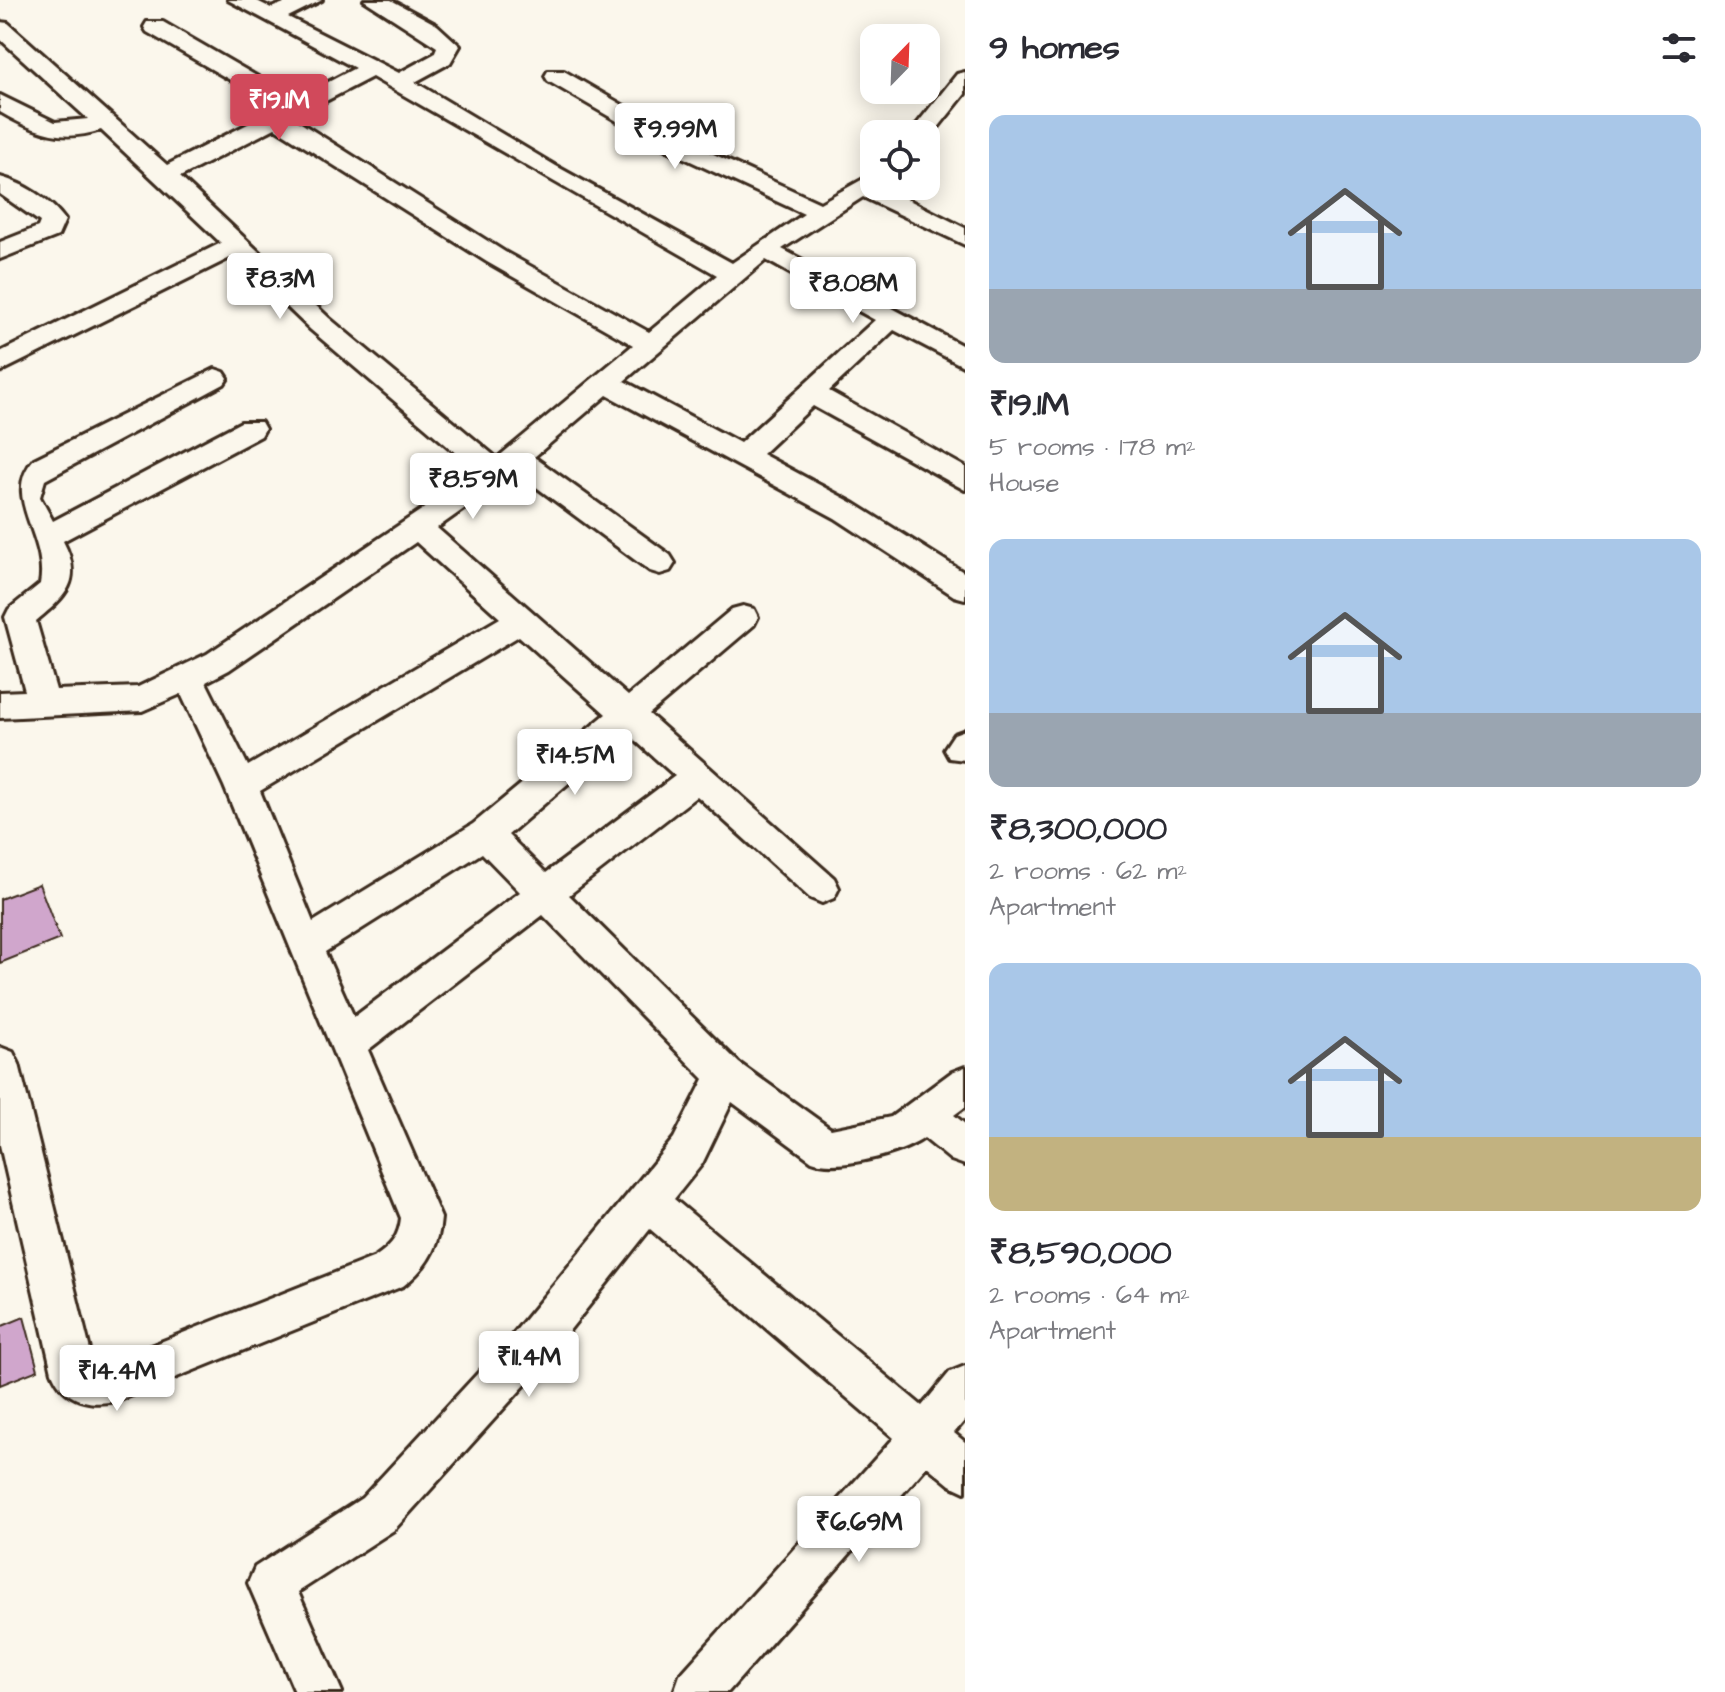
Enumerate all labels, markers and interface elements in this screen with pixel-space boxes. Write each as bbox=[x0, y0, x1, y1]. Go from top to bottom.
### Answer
north arrow bbox=[860, 24, 940, 104]
map controls bbox=[860, 24, 940, 200]
text: 9 homes bbox=[989, 24, 1120, 72]
icon: filters bbox=[1657, 26, 1701, 70]
pin: ₹19.1M bbox=[214, 74, 344, 142]
text: ₹19.1M bbox=[248, 82, 310, 118]
pin: ₹9.99M bbox=[610, 103, 740, 171]
text: ₹9.99M bbox=[633, 111, 717, 147]
button: locate bbox=[860, 120, 940, 200]
icon: home bbox=[1273, 167, 1417, 311]
pin: ₹8.3M bbox=[224, 253, 336, 321]
pin: ₹8.08M bbox=[788, 257, 918, 325]
text: ₹8.3M bbox=[245, 261, 315, 297]
text: ₹8.08M bbox=[808, 265, 898, 301]
text: ₹19.1M bbox=[989, 381, 1069, 429]
text: 5 rooms · 178 m² bbox=[989, 429, 1196, 465]
pin: ₹8.59M bbox=[408, 453, 538, 521]
text: ₹8.59M bbox=[428, 461, 518, 497]
text: House bbox=[989, 465, 1060, 501]
icon: home bbox=[1273, 591, 1417, 735]
pin: ₹14.5M bbox=[510, 729, 640, 797]
text: ₹14.5M bbox=[535, 737, 615, 773]
text: ₹8,300,000 bbox=[989, 805, 1167, 853]
text: 2 rooms · 62 m² bbox=[989, 853, 1187, 889]
text: Apartment bbox=[989, 889, 1116, 925]
icon: home bbox=[1273, 1015, 1417, 1159]
text: ₹8,590,000 bbox=[989, 1229, 1172, 1277]
text: 2 rooms · 64 m² bbox=[989, 1277, 1190, 1313]
text: Apartment bbox=[989, 1313, 1116, 1349]
pin: ₹11.4M bbox=[464, 1331, 594, 1399]
text: ₹11.4M bbox=[497, 1339, 561, 1375]
pin: ₹14.4M bbox=[52, 1345, 182, 1413]
text: ₹14.4M bbox=[78, 1353, 156, 1389]
pin: ₹6.69M bbox=[794, 1496, 924, 1564]
text: ₹6.69M bbox=[815, 1504, 903, 1540]

